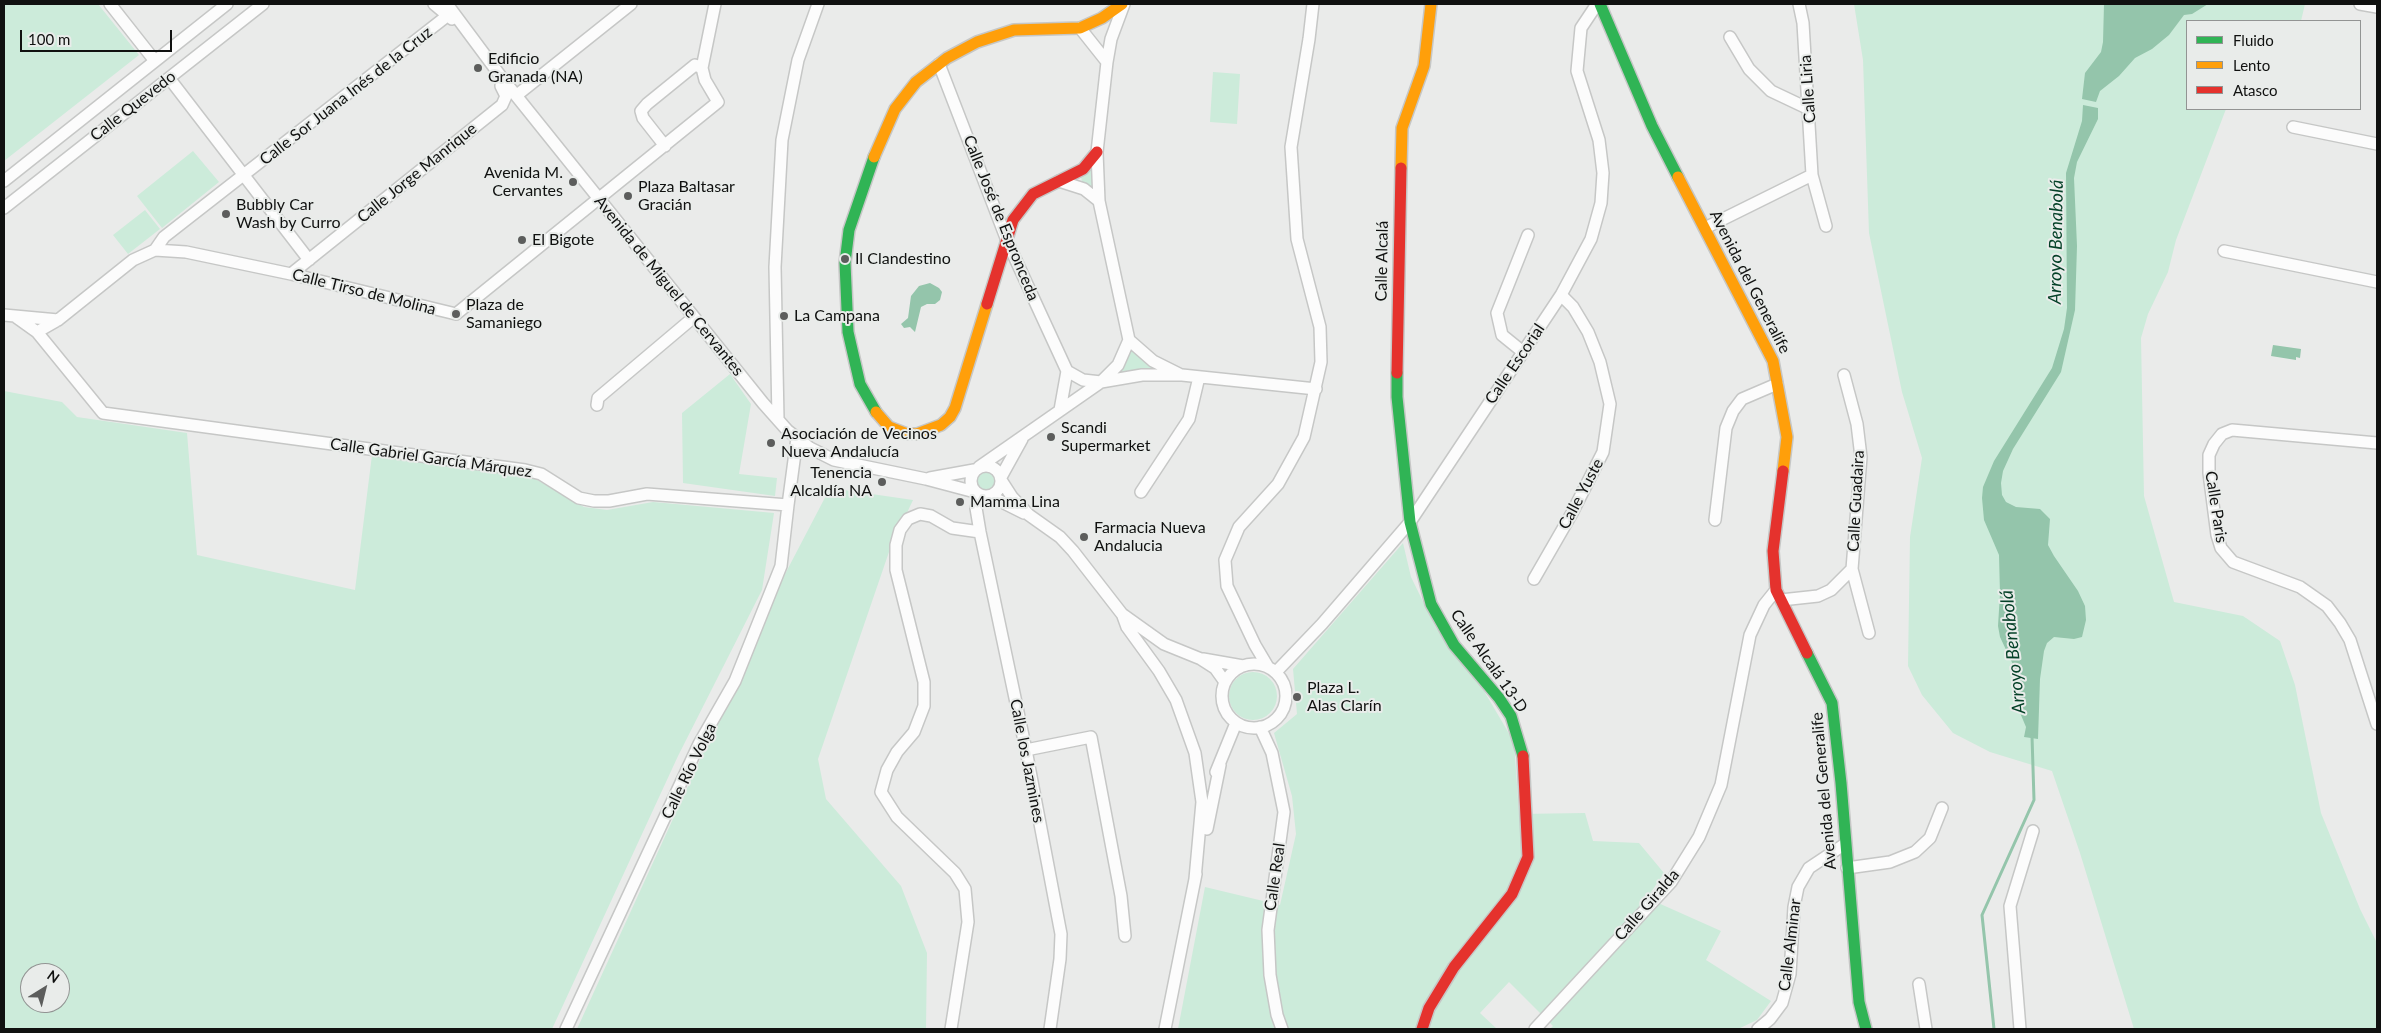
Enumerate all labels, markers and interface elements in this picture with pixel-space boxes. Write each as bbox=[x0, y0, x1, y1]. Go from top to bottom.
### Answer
scale bar bbox=[22, 20, 175, 52]
legend bbox=[2186, 20, 2361, 110]
street label: Calle Sor Juana Inés de la Cruz bbox=[256, 23, 436, 169]
text: 100 m bbox=[28, 30, 70, 48]
text: Fluido bbox=[2233, 31, 2274, 49]
place label: Edificio Granada (NA) bbox=[488, 49, 583, 87]
street label: Calle Liria bbox=[1796, 54, 1820, 124]
text: Lento bbox=[2233, 56, 2270, 74]
marker: Edificio Granada (NA) bbox=[472, 62, 484, 74]
street label: Calle Quevedo bbox=[86, 67, 180, 145]
text: Atasco bbox=[2233, 81, 2278, 99]
street label: Calle Jorge Manrique bbox=[353, 119, 481, 227]
street label: Calle José de Espronceda bbox=[959, 133, 1043, 303]
place label: Avenida M. Cervantes bbox=[484, 163, 563, 201]
marker: Avenida M. Cervantes bbox=[567, 176, 579, 188]
place label: Plaza Baltasar Gracián bbox=[638, 177, 735, 215]
water label: Arroyo Benabolá bbox=[2044, 180, 2068, 304]
marker: Plaza Baltasar Gracián bbox=[622, 190, 634, 202]
street label: Avenida de Miguel de Cervantes bbox=[590, 192, 748, 380]
place label: Bubbly Car Wash by Curro bbox=[236, 195, 341, 233]
street label: Avenida del Generalife bbox=[1706, 207, 1794, 357]
marker: Bubbly Car Wash by Curro bbox=[220, 208, 232, 220]
street label: Calle Alcalá bbox=[1372, 221, 1392, 301]
place label: El Bigote bbox=[532, 230, 594, 250]
marker: El Bigote bbox=[516, 234, 528, 246]
place label: Il Clandestino bbox=[855, 249, 951, 269]
marker: Il Clandestino bbox=[839, 253, 851, 265]
street label: Calle Tirso de Molina bbox=[290, 265, 438, 319]
place label: Plaza de Samaniego bbox=[466, 295, 542, 333]
place label: La Campana bbox=[794, 306, 880, 326]
marker: Plaza de Samaniego bbox=[450, 308, 462, 320]
marker: La Campana bbox=[778, 310, 790, 322]
street label: Calle Escorial bbox=[1481, 320, 1549, 408]
place label: Scandi Supermarket bbox=[1061, 418, 1150, 456]
place label: Asociación de Vecinos Nueva Andalucía bbox=[781, 424, 937, 462]
marker: Scandi Supermarket bbox=[1045, 431, 1057, 443]
street label: Calle Gabriel García Márquez bbox=[329, 434, 533, 482]
marker: Asociación de Vecinos Nueva Andalucía bbox=[765, 437, 777, 449]
street label: Calle Guadaira bbox=[1844, 450, 1868, 552]
street label: Calle Yuste bbox=[1554, 455, 1608, 533]
place label: Tenencia Alcaldía NA bbox=[790, 463, 872, 501]
street label: Calle Paris bbox=[2201, 470, 2231, 544]
marker: Tenencia Alcaldía NA bbox=[876, 476, 888, 488]
place label: Mamma Lina bbox=[970, 492, 1060, 512]
marker: Mamma Lina bbox=[954, 496, 966, 508]
place label: Farmacia Nueva Andalucia bbox=[1094, 518, 1206, 556]
marker: Farmacia Nueva Andalucia bbox=[1078, 531, 1090, 543]
water label: Arroyo Benabolá bbox=[1996, 589, 2030, 715]
street label: Calle Alcalá 13-D bbox=[1446, 606, 1532, 716]
place label: Plaza L. Alas Clarín bbox=[1307, 678, 1382, 716]
marker: Plaza L. Alas Clarín bbox=[1291, 691, 1303, 703]
street label: Calle los Jazmines bbox=[1006, 698, 1048, 824]
street label: Avenida del Generalife bbox=[1808, 711, 1840, 871]
street label: Calle Río Volga bbox=[657, 720, 721, 822]
street label: Calle Real bbox=[1261, 842, 1289, 912]
street label: Calle Giralda bbox=[1611, 865, 1683, 945]
street label: Calle Alminar bbox=[1775, 898, 1805, 992]
north arrow bbox=[20, 963, 70, 1013]
text: N bbox=[44, 966, 63, 986]

